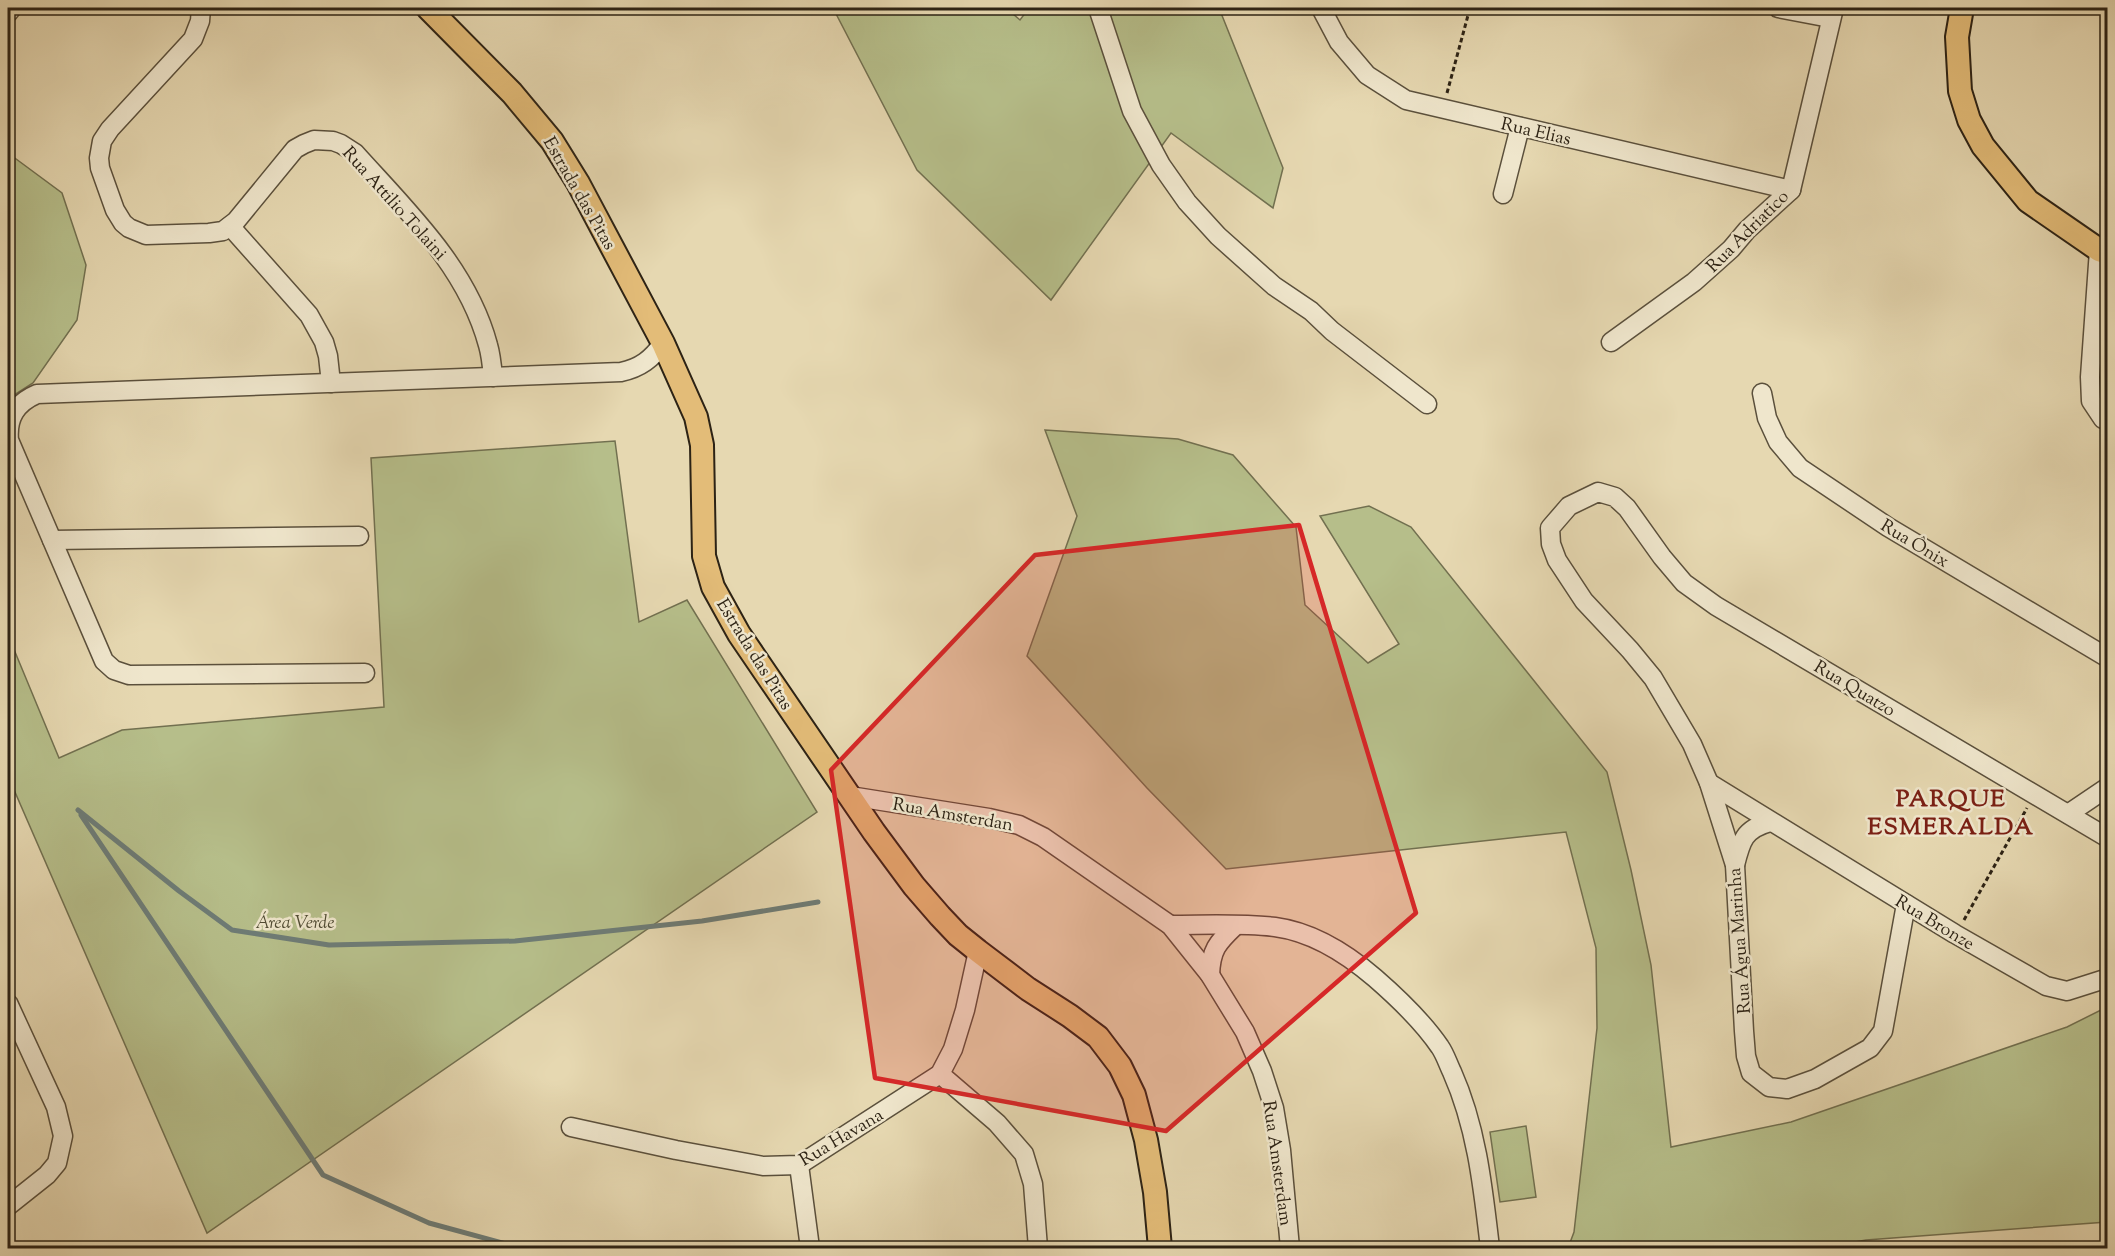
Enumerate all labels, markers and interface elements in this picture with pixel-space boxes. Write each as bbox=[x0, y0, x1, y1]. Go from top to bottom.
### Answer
street label: Rua Elias bbox=[1498, 112, 1573, 154]
street label: Estrada das Pitas bbox=[535, 132, 621, 256]
street label: Rua Attilio Tolaini bbox=[335, 142, 452, 267]
street label: Rua Adriatico bbox=[1701, 185, 1796, 280]
street label: Rua Ônix bbox=[1875, 513, 1954, 575]
street label: Estrada das Pitas bbox=[709, 594, 798, 716]
street label: Rua Quatzo bbox=[1808, 655, 1900, 724]
district label: PARQUE ESMERALDA bbox=[1867, 783, 2035, 845]
street label: Rua Amsterdan bbox=[890, 793, 1015, 839]
street label: Rua Água Marinha bbox=[1723, 867, 1759, 1015]
street label: Rua Bronze bbox=[1889, 890, 1979, 958]
park label: Área Verde bbox=[255, 911, 335, 937]
street label: Rua Amsterdam bbox=[1254, 1099, 1298, 1228]
street label: Rua Havana bbox=[795, 1103, 889, 1174]

